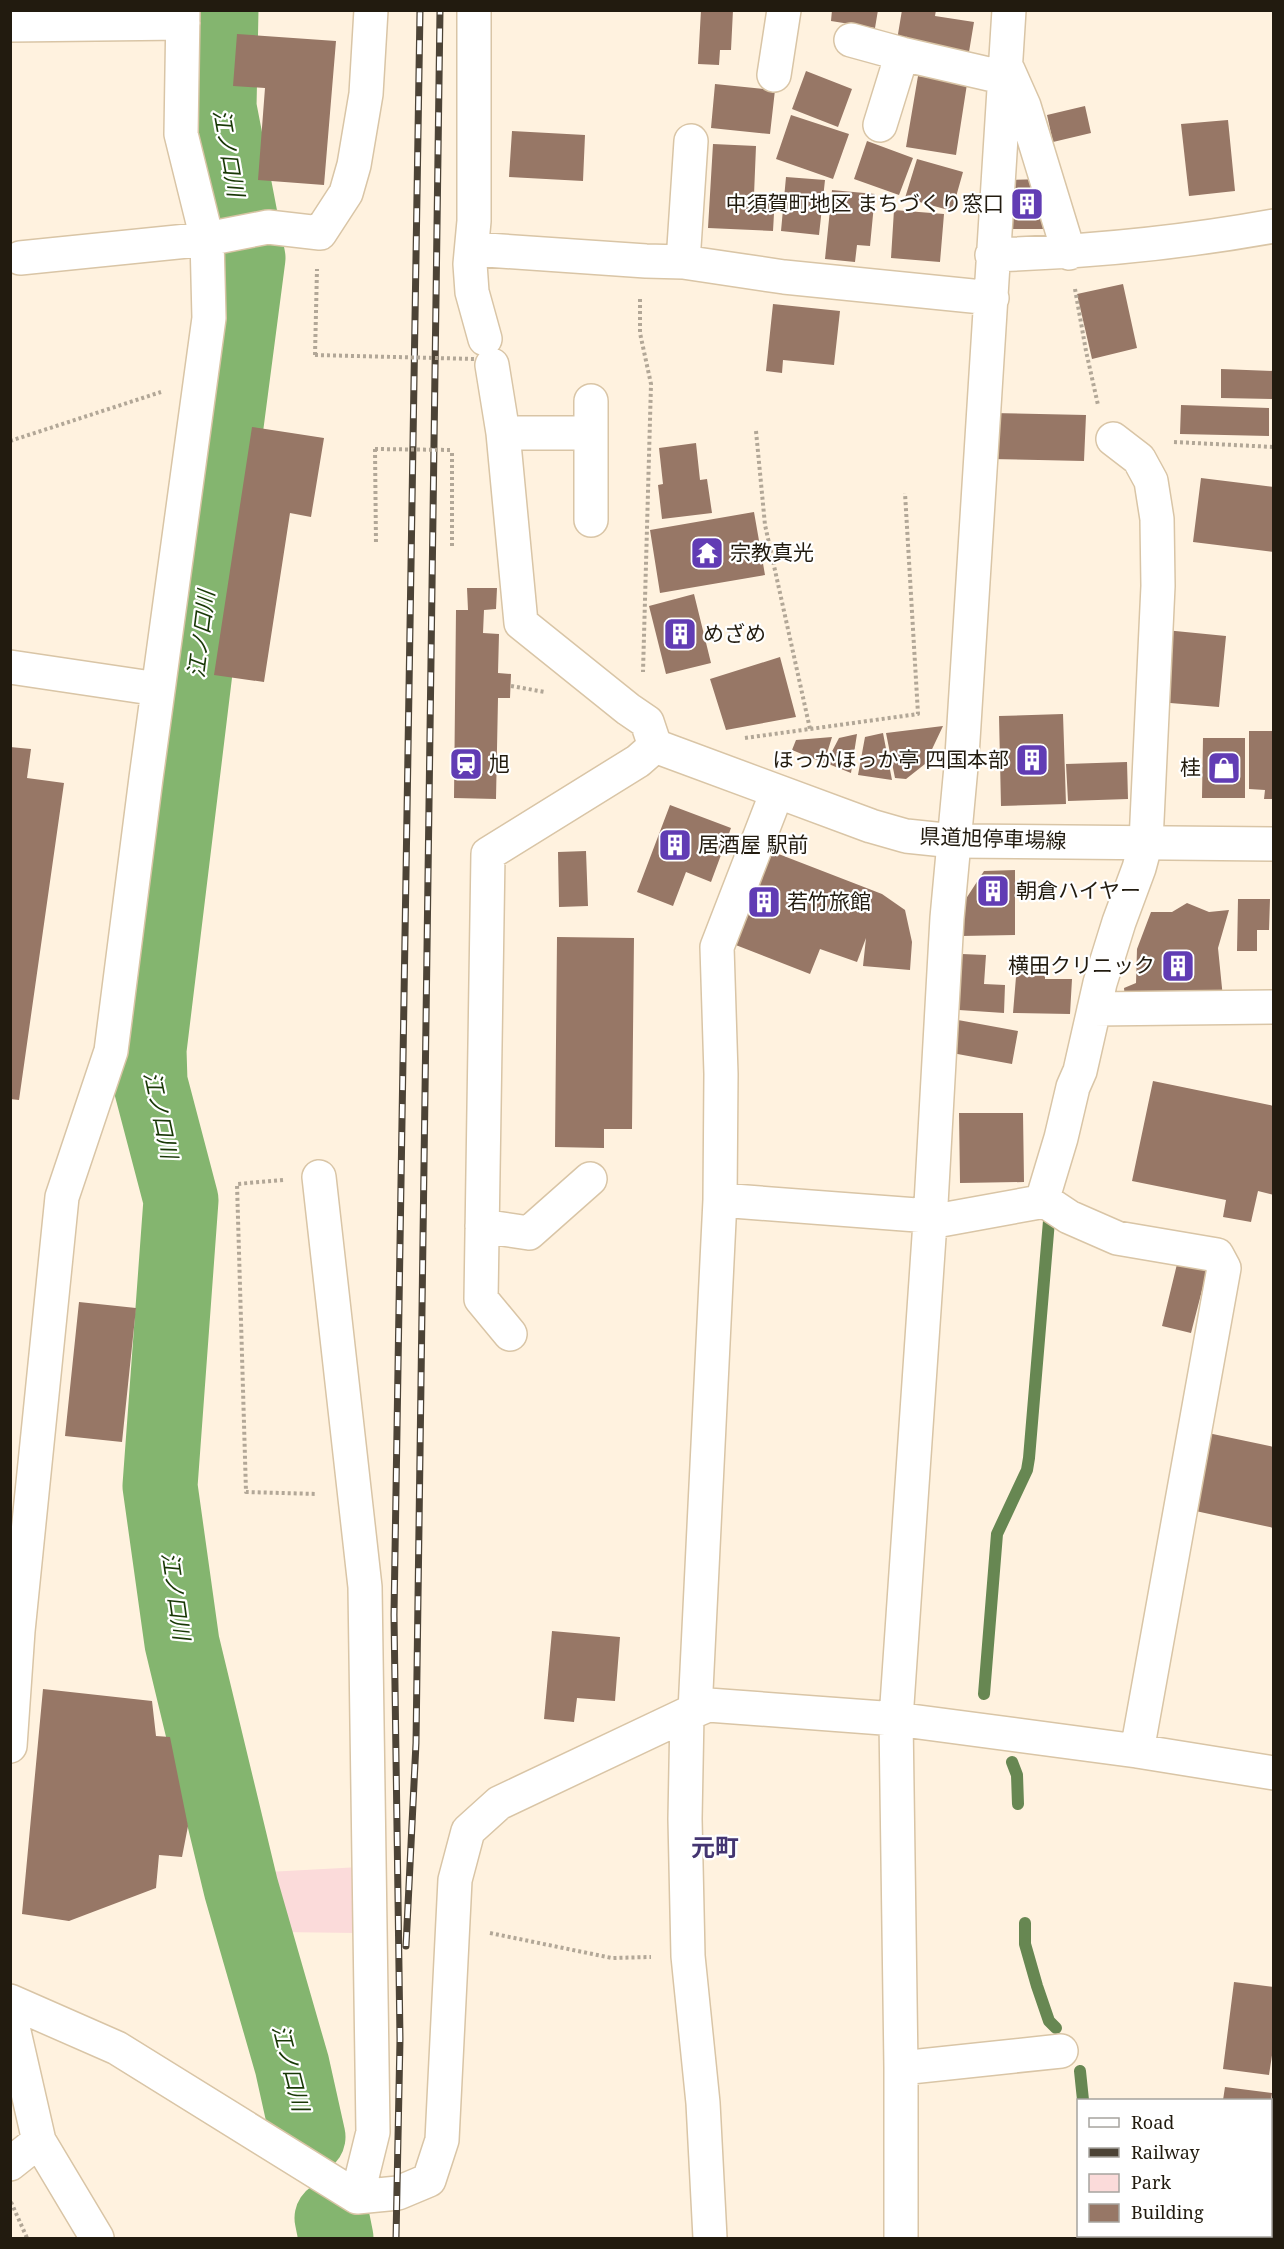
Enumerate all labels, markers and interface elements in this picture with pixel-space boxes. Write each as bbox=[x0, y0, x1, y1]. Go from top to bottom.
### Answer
water label: 江ノ口川 bbox=[208, 107, 253, 201]
building icon: 中須賀町地区 まちづくり窓口 bbox=[1009, 186, 1045, 222]
place label: 中須賀町地区 まちづくり窓口 bbox=[726, 189, 1004, 217]
temple icon: 宗教真光 bbox=[689, 535, 725, 571]
place label: 宗教真光 bbox=[730, 538, 814, 566]
water label: 江ノ口川 bbox=[180, 586, 221, 679]
building icon: めざめ bbox=[662, 616, 698, 652]
place label: めざめ bbox=[703, 619, 766, 647]
building icon: ほっかほっか亭 四国本部 bbox=[1014, 742, 1050, 778]
place label: ほっかほっか亭 四国本部 bbox=[773, 745, 1009, 773]
station icon: 旭 bbox=[448, 746, 484, 782]
place label: 旭 bbox=[489, 749, 510, 777]
shop icon: 桂 bbox=[1206, 750, 1242, 786]
place label: 桂 bbox=[1180, 753, 1201, 781]
street label: 県道旭停車場線 bbox=[919, 821, 1067, 855]
building icon: 居酒屋 駅前 bbox=[657, 827, 693, 863]
place label: 居酒屋 駅前 bbox=[698, 830, 808, 858]
building icon: 朝倉ハイヤー bbox=[975, 873, 1011, 909]
place label: 朝倉ハイヤー bbox=[1016, 876, 1141, 904]
building icon: 若竹旅館 bbox=[746, 884, 782, 920]
place label: 若竹旅館 bbox=[787, 887, 871, 915]
building icon: 横田クリニック bbox=[1160, 948, 1196, 984]
place label: 横田クリニック bbox=[1008, 951, 1155, 979]
water label: 江ノ口川 bbox=[138, 1069, 186, 1163]
water label: 江ノ口川 bbox=[156, 1550, 198, 1643]
district label: 元町 bbox=[691, 1830, 739, 1863]
water label: 江ノ口川 bbox=[267, 2021, 318, 2116]
legend bbox=[1077, 2099, 1272, 2237]
text: Road bbox=[1131, 2110, 1174, 2134]
text: Railway bbox=[1131, 2140, 1201, 2164]
text: Park bbox=[1131, 2170, 1171, 2194]
text: Building bbox=[1131, 2200, 1204, 2224]

